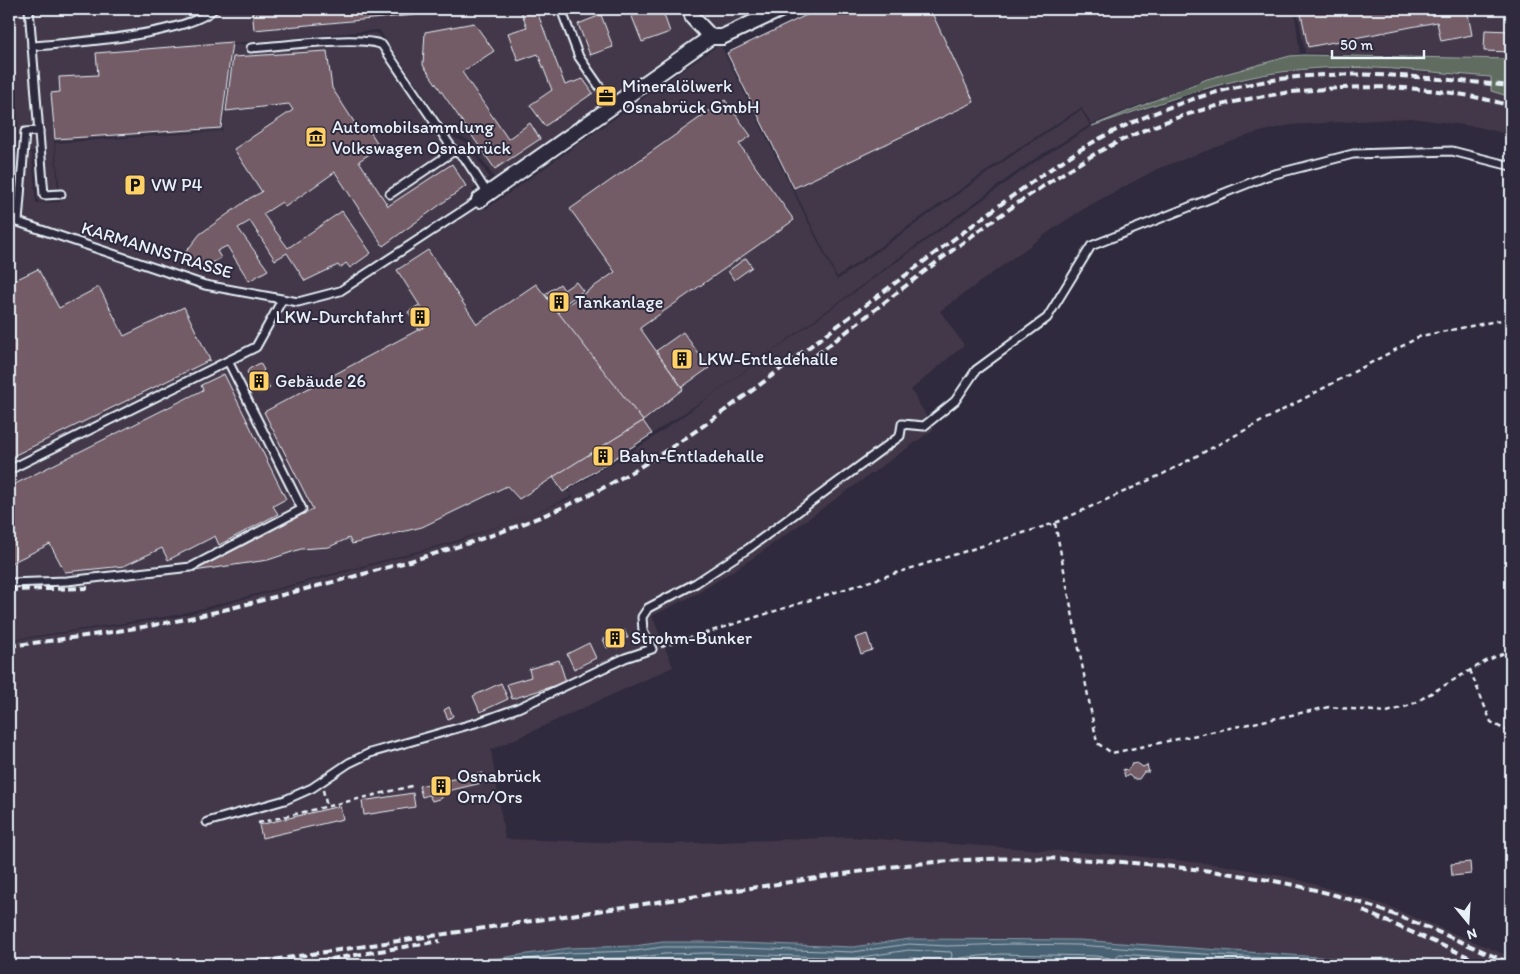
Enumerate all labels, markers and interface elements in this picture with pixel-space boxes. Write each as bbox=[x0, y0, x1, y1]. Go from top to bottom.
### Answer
scale bar bbox=[1332, 28, 1425, 60]
text: 50 m bbox=[1340, 36, 1373, 54]
place label: Mineralölwerk Osnabrück GmbH bbox=[622, 75, 759, 118]
office icon: Mineralölwerk Osnabrück GmbH bbox=[594, 84, 618, 108]
place label: Automobilsammlung Volkswagen Osnabrück bbox=[332, 116, 511, 159]
museum icon: Automobilsammlung Volkswagen Osnabrück bbox=[304, 125, 328, 149]
parking icon: VW P4 bbox=[123, 173, 147, 197]
place label: VW P4 bbox=[151, 174, 203, 196]
street label: KARMANNSTRASSE bbox=[79, 217, 235, 284]
building icon: Tankanlage bbox=[547, 290, 571, 314]
place label: Tankanlage bbox=[575, 291, 663, 313]
building icon: LKW-Durchfahrt bbox=[408, 305, 432, 329]
place label: LKW-Durchfahrt bbox=[275, 306, 404, 328]
building icon: LKW-Entladehalle bbox=[670, 347, 694, 371]
place label: LKW-Entladehalle bbox=[698, 348, 838, 370]
building icon: Gebäude 26 bbox=[247, 369, 271, 393]
place label: Gebäude 26 bbox=[275, 370, 366, 392]
building icon: Bahn-Entladehalle bbox=[591, 444, 615, 468]
place label: Bahn-Entladehalle bbox=[619, 445, 764, 467]
building icon: Strohm-Bunker bbox=[603, 626, 627, 650]
place label: Strohm-Bunker bbox=[631, 627, 753, 649]
place label: Osnabrück Orn/Ors bbox=[457, 765, 542, 808]
building icon: Osnabrück Orn/Ors bbox=[429, 774, 453, 798]
north arrow bbox=[1442, 896, 1492, 946]
text: N bbox=[1465, 924, 1479, 943]

